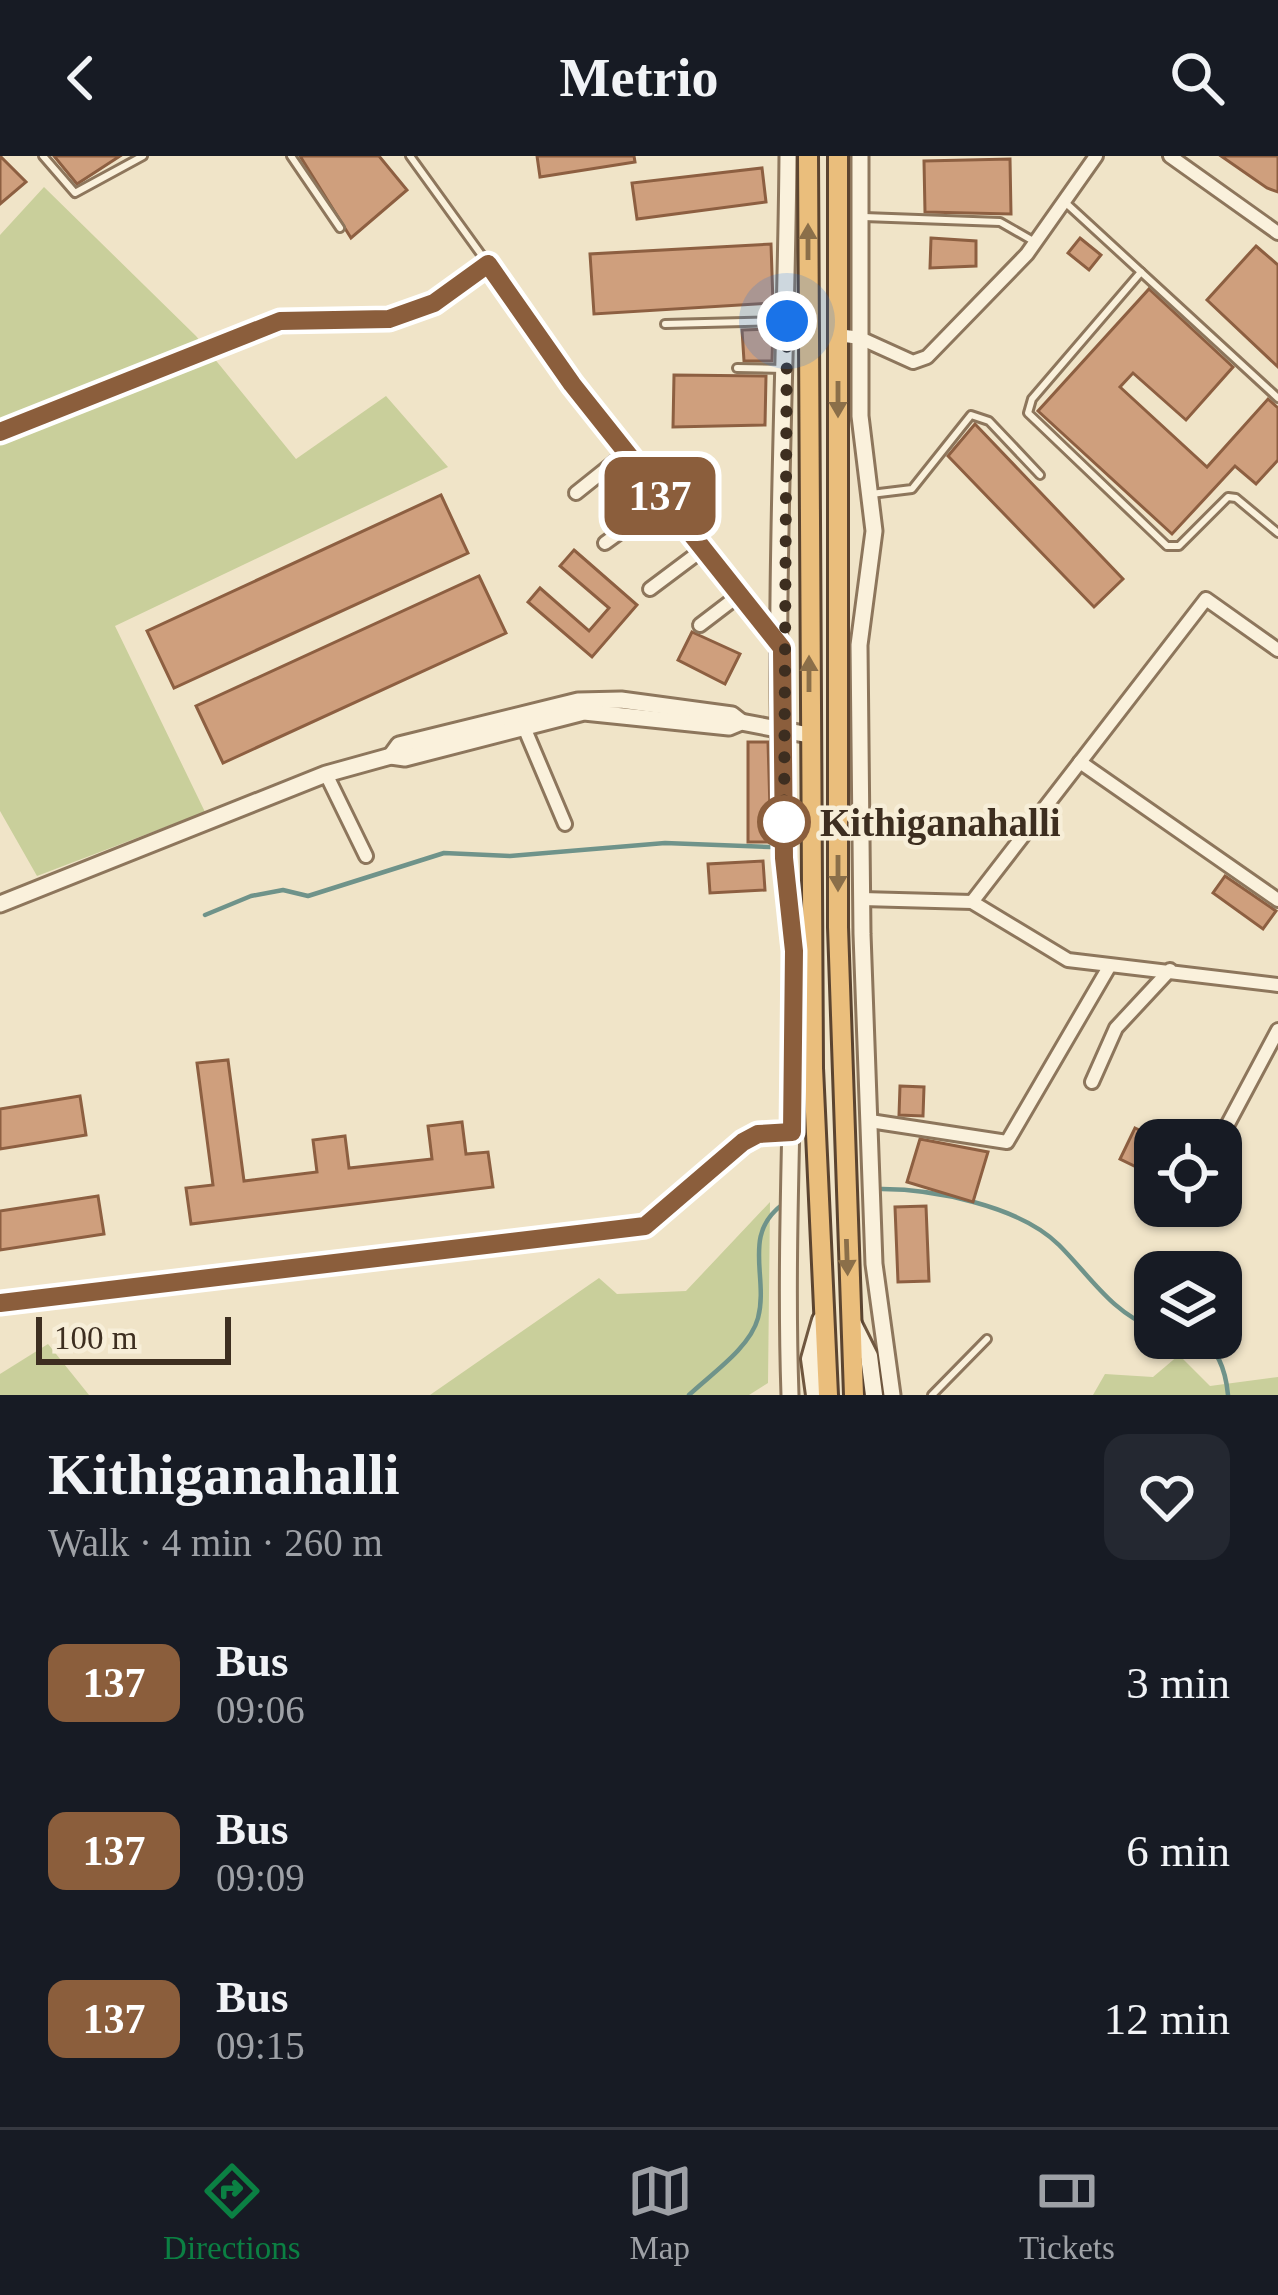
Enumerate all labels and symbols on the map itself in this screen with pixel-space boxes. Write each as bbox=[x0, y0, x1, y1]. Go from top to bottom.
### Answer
one-way arrow bbox=[798, 222, 818, 260]
your location bbox=[757, 291, 817, 351]
one-way arrow bbox=[828, 381, 848, 419]
line badge: 137 bbox=[591, 457, 729, 535]
one-way arrow bbox=[799, 654, 819, 692]
marker: Kithiganahalli bbox=[759, 797, 809, 847]
place label: Kithiganahalli bbox=[820, 801, 1061, 845]
one-way arrow bbox=[828, 855, 848, 893]
one-way arrow bbox=[838, 1239, 857, 1277]
scale bar bbox=[36, 1311, 231, 1364]

